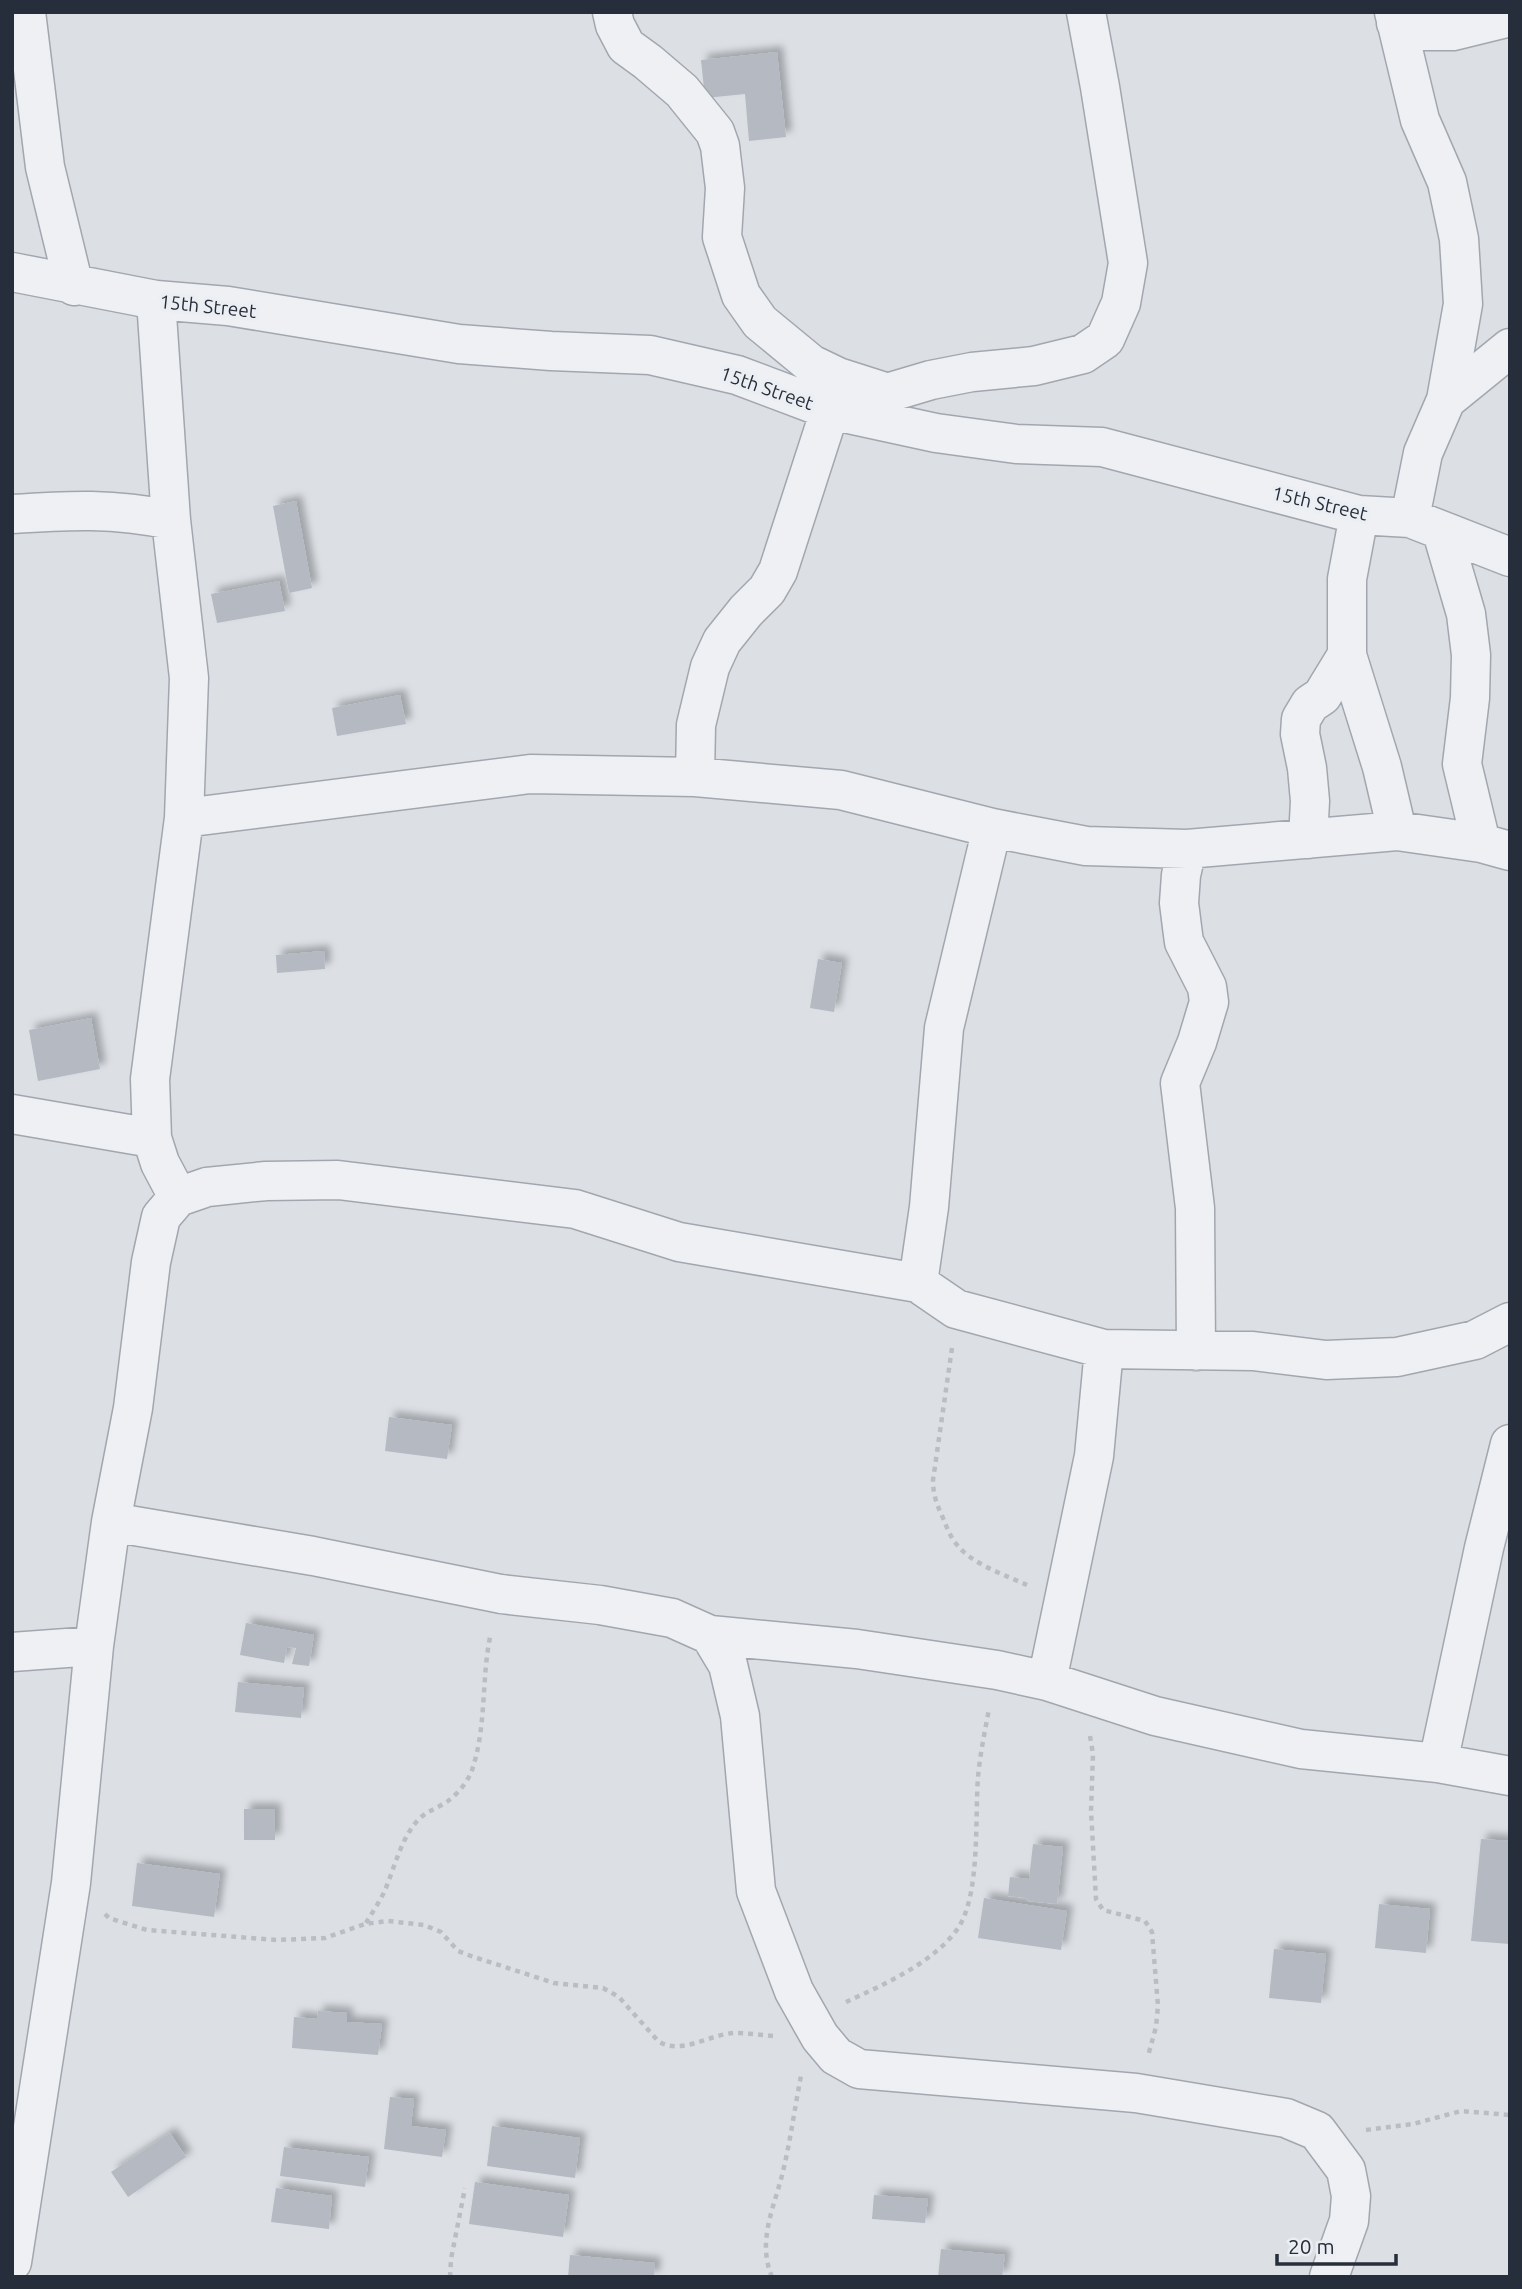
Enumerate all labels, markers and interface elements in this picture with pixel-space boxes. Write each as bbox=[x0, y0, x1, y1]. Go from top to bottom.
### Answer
street label: 15th Street bbox=[159, 290, 258, 322]
street label: 15th Street bbox=[717, 362, 817, 414]
street label: 15th Street bbox=[1270, 481, 1370, 525]
scale bar bbox=[1277, 2222, 1396, 2266]
text: 20 m bbox=[1288, 2234, 1335, 2258]

